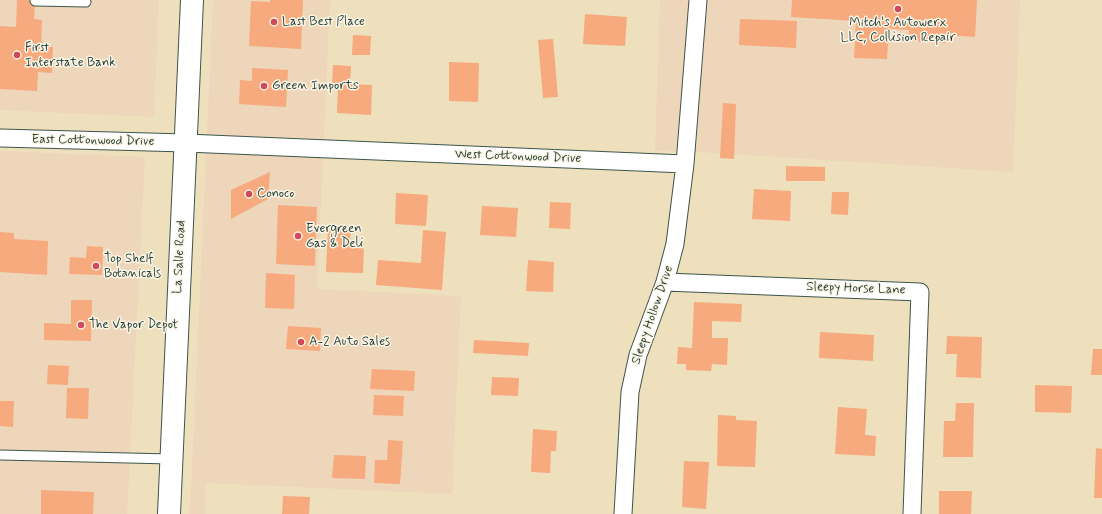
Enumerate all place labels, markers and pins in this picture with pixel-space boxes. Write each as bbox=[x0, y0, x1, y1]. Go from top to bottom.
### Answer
marker: Mitch's Autowerx LLC, Collision Repair bbox=[893, 4, 903, 14]
place label: Last Best Place bbox=[282, 14, 365, 30]
place label: Mitch's Autowerx LLC, Collision Repair bbox=[840, 15, 956, 46]
marker: Last Best Place bbox=[269, 17, 279, 27]
place label: First Interstate Bank bbox=[25, 40, 116, 71]
marker: First Interstate Bank bbox=[12, 50, 22, 60]
place label: Green Imports bbox=[272, 78, 359, 94]
marker: Green Imports bbox=[259, 81, 269, 91]
place label: Conoco bbox=[257, 186, 294, 202]
marker: Conoco bbox=[244, 189, 254, 199]
place label: Evergreen Gas & Deli bbox=[306, 221, 363, 252]
marker: Evergreen Gas & Deli bbox=[293, 231, 303, 241]
place label: Top Shelf Botanicals bbox=[104, 251, 161, 282]
marker: Top Shelf Botanicals bbox=[91, 261, 101, 271]
place label: The Vapor Depot bbox=[89, 317, 178, 333]
marker: The Vapor Depot bbox=[76, 320, 86, 330]
place label: A-2 Auto Sales bbox=[309, 334, 390, 350]
marker: A-2 Auto Sales bbox=[296, 337, 306, 347]

